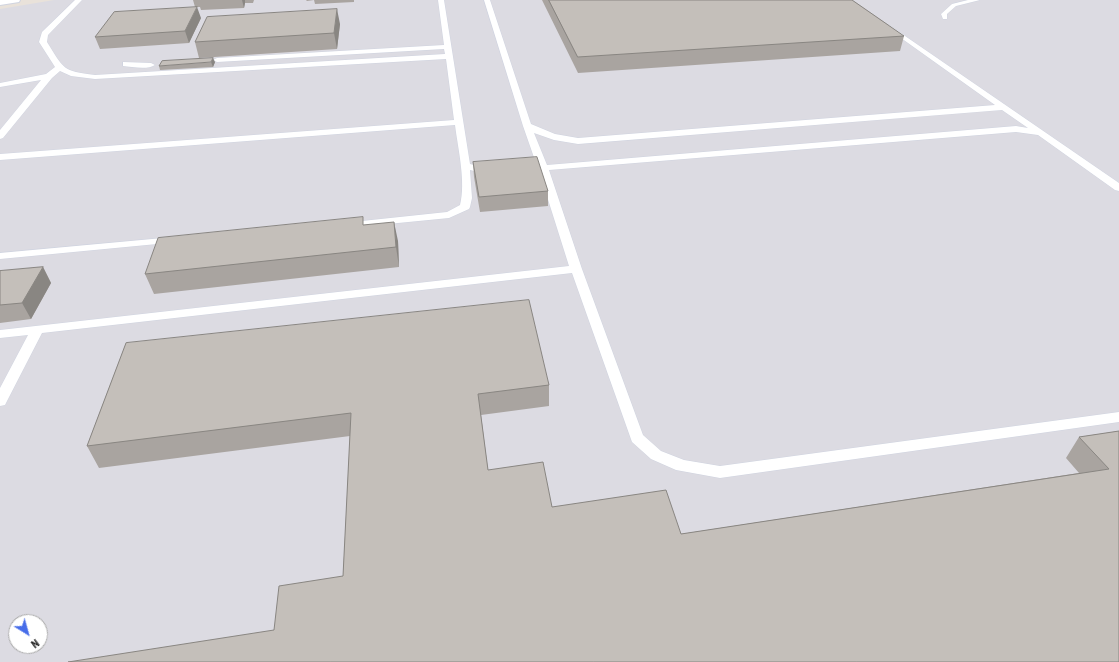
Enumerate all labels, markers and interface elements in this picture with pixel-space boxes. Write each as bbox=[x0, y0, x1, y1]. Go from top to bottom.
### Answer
north arrow bbox=[8, 614, 48, 654]
text: N bbox=[28, 636, 42, 650]

